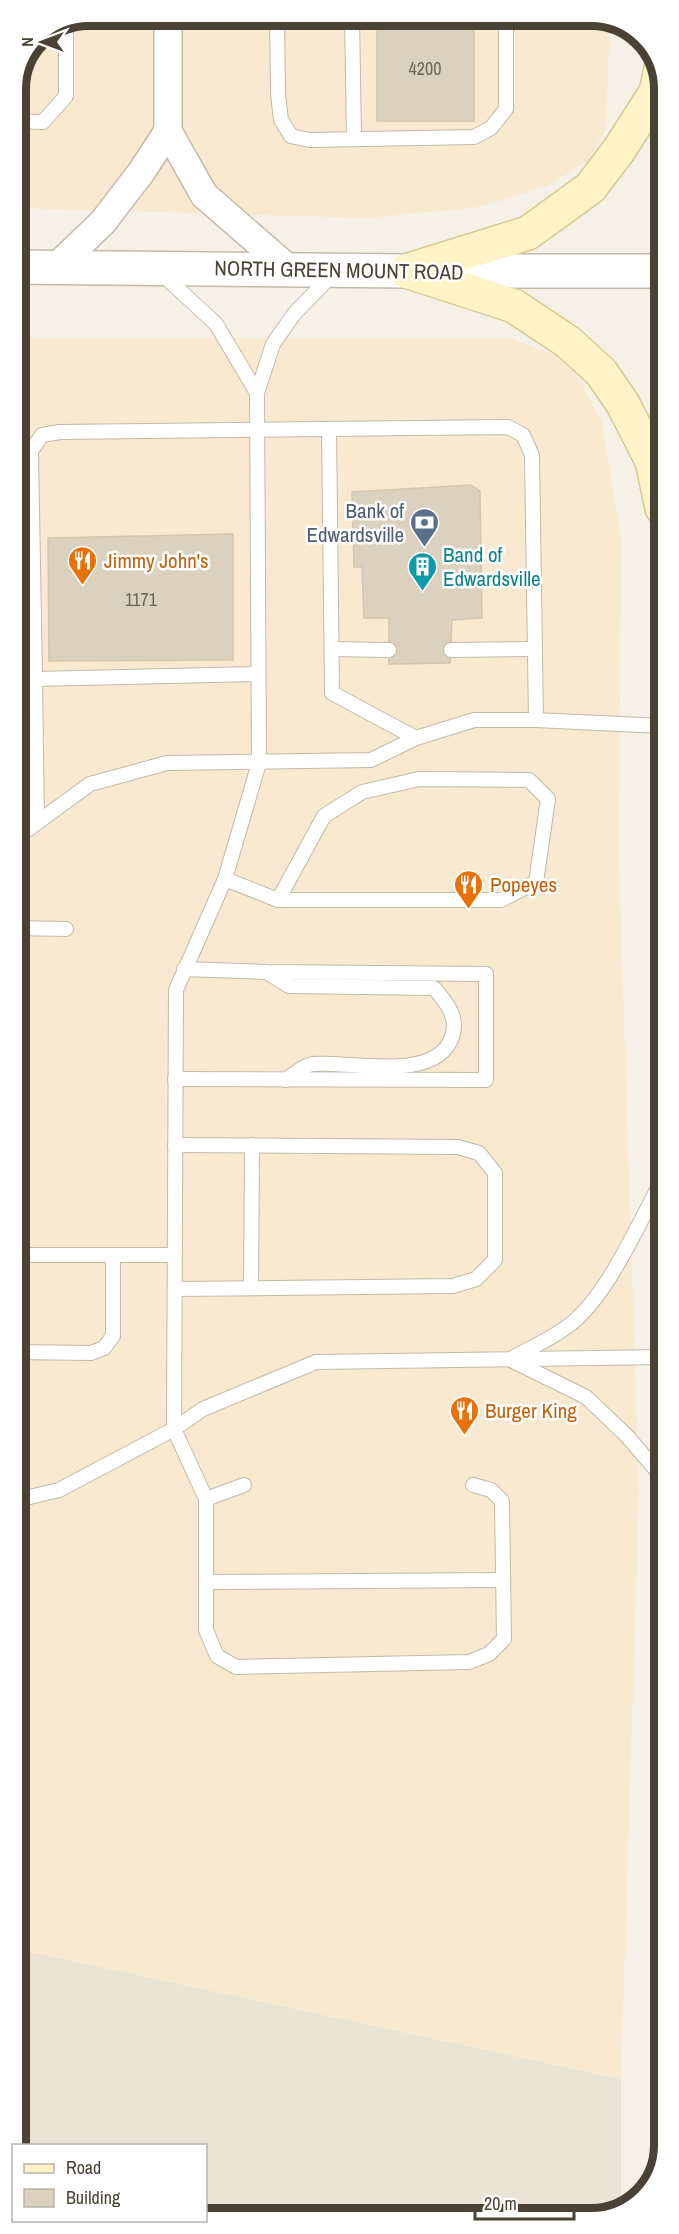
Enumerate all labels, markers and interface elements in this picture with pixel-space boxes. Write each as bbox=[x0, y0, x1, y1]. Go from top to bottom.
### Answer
north arrow bbox=[12, 12, 72, 72]
text: N bbox=[16, 37, 38, 47]
house number: 4200 bbox=[409, 56, 441, 81]
street label: NORTH GREEN MOUNT ROAD bbox=[214, 253, 464, 287]
place label: Bank of Edwardsville bbox=[306, 496, 404, 549]
bank icon: Bank of Edwardsville bbox=[409, 506, 441, 548]
place label: Band of Edwardsville bbox=[443, 540, 541, 593]
restaurant icon: Jimmy John's bbox=[67, 544, 99, 586]
place label: Jimmy John's bbox=[104, 546, 209, 575]
building icon: Band of Edwardsville bbox=[406, 550, 438, 592]
house number: 1171 bbox=[125, 587, 158, 612]
restaurant icon: Popeyes bbox=[453, 868, 485, 910]
place label: Popeyes bbox=[490, 870, 557, 899]
restaurant icon: Burger King bbox=[448, 1394, 480, 1436]
place label: Burger King bbox=[485, 1396, 577, 1425]
legend bbox=[12, 2144, 207, 2222]
text: Road bbox=[66, 2155, 101, 2180]
scale bar bbox=[475, 2183, 574, 2221]
text: Building bbox=[66, 2185, 121, 2210]
text: 20 m bbox=[484, 2191, 517, 2216]

